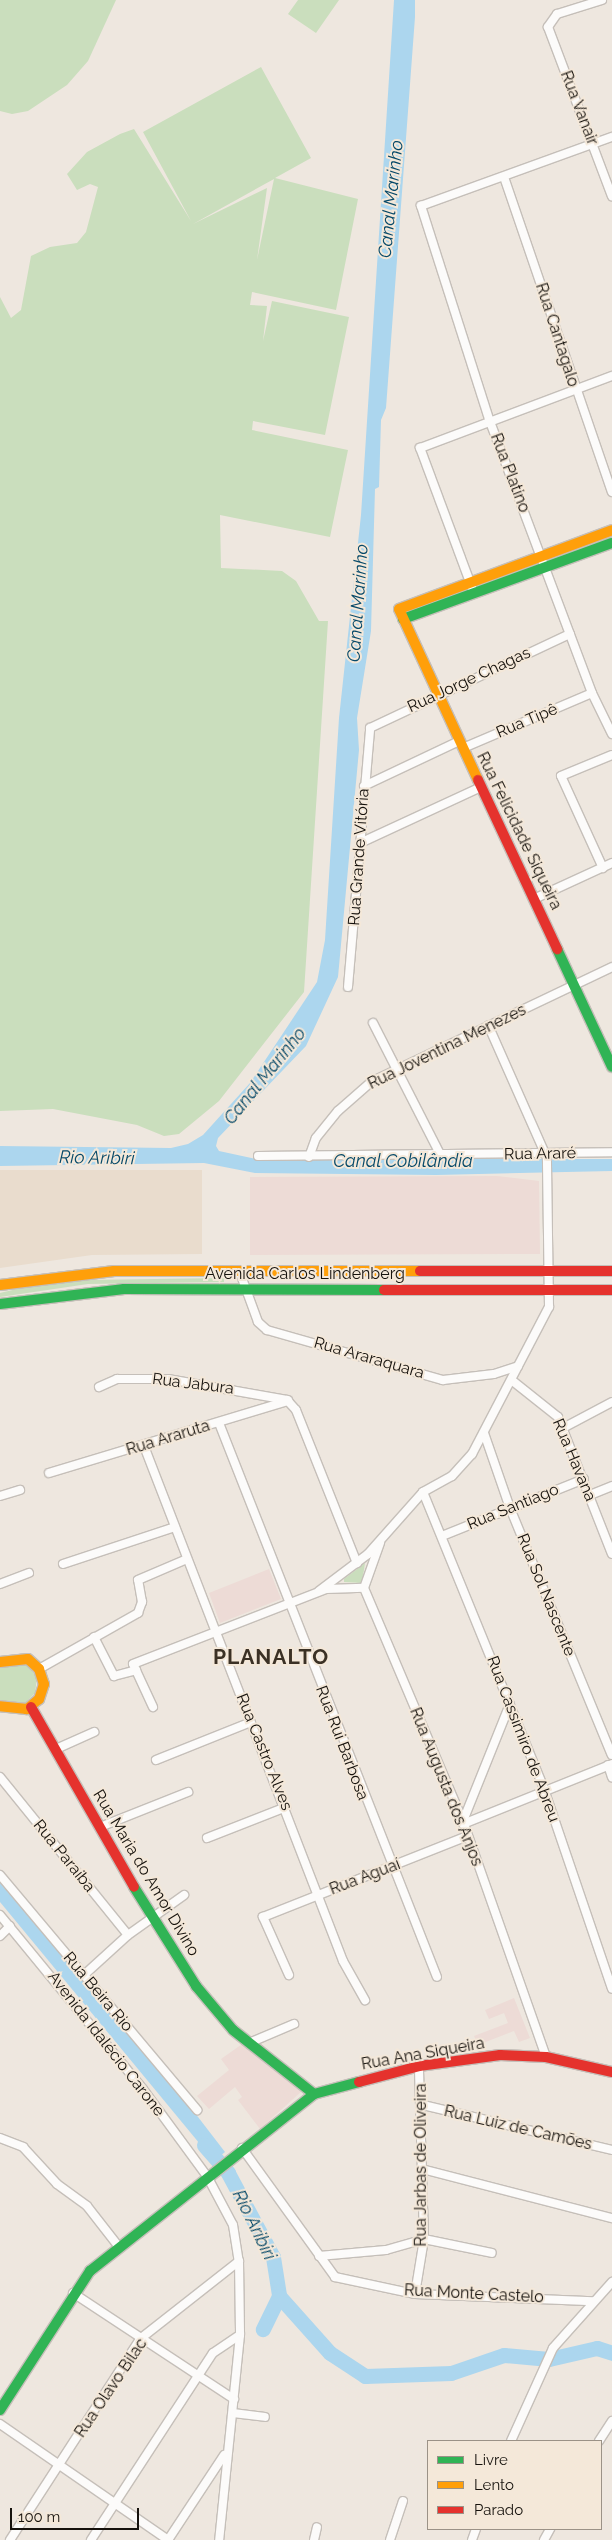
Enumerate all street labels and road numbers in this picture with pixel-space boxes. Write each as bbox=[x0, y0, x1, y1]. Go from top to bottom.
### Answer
street label: Rua Vanair bbox=[556, 68, 602, 148]
street label: Rua Cantagalo bbox=[531, 281, 583, 389]
street label: Rua Platino bbox=[486, 431, 534, 515]
street label: Rua Jorge Chagas bbox=[404, 643, 534, 717]
street label: Rua Tipê bbox=[493, 699, 561, 743]
street label: Rua Felicidade Siqueira bbox=[472, 749, 566, 913]
street label: Rua Grande Vitória bbox=[345, 787, 373, 927]
street label: Rua Joventina Menezes bbox=[365, 1000, 529, 1094]
street label: Rua Araré bbox=[504, 1144, 576, 1164]
street label: Avenida Carlos Lindenberg bbox=[205, 1264, 405, 1284]
street label: Rua Araraquara bbox=[311, 1333, 427, 1383]
street label: Rua Jabura bbox=[151, 1369, 235, 1399]
street label: Rua Araruta bbox=[124, 1416, 212, 1460]
street label: Rua Havana bbox=[548, 1416, 600, 1504]
street label: Rua Santiago bbox=[464, 1480, 562, 1534]
street label: Rua Sol Nascente bbox=[513, 1531, 579, 1659]
street label: Rua Cassimiro de Abreu bbox=[482, 1653, 564, 1825]
street label: Rua Rui Barbosa bbox=[311, 1683, 373, 1803]
street label: Rua Castro Alves bbox=[232, 1691, 296, 1813]
street label: Rua Augusta dos Anjos bbox=[405, 1704, 487, 1870]
street label: Rua Maria do Amor Divino bbox=[89, 1786, 203, 1960]
street label: Rua Paraíba bbox=[29, 1816, 99, 1896]
street label: Rua Aguaí bbox=[327, 1855, 403, 1899]
street label: Rua Beira Rio bbox=[59, 1948, 137, 2036]
street label: Avenida Idalécio Carone bbox=[43, 1968, 169, 2120]
street label: Rua Ana Siqueira bbox=[360, 2034, 486, 2074]
street label: Rua Jarbas de Oliveira bbox=[411, 2083, 431, 2247]
street label: Rua Luiz de Camões bbox=[442, 2102, 594, 2154]
street label: Rua Monte Castelo bbox=[404, 2281, 544, 2307]
street label: Rua Olavo Bilac bbox=[71, 2335, 151, 2441]

